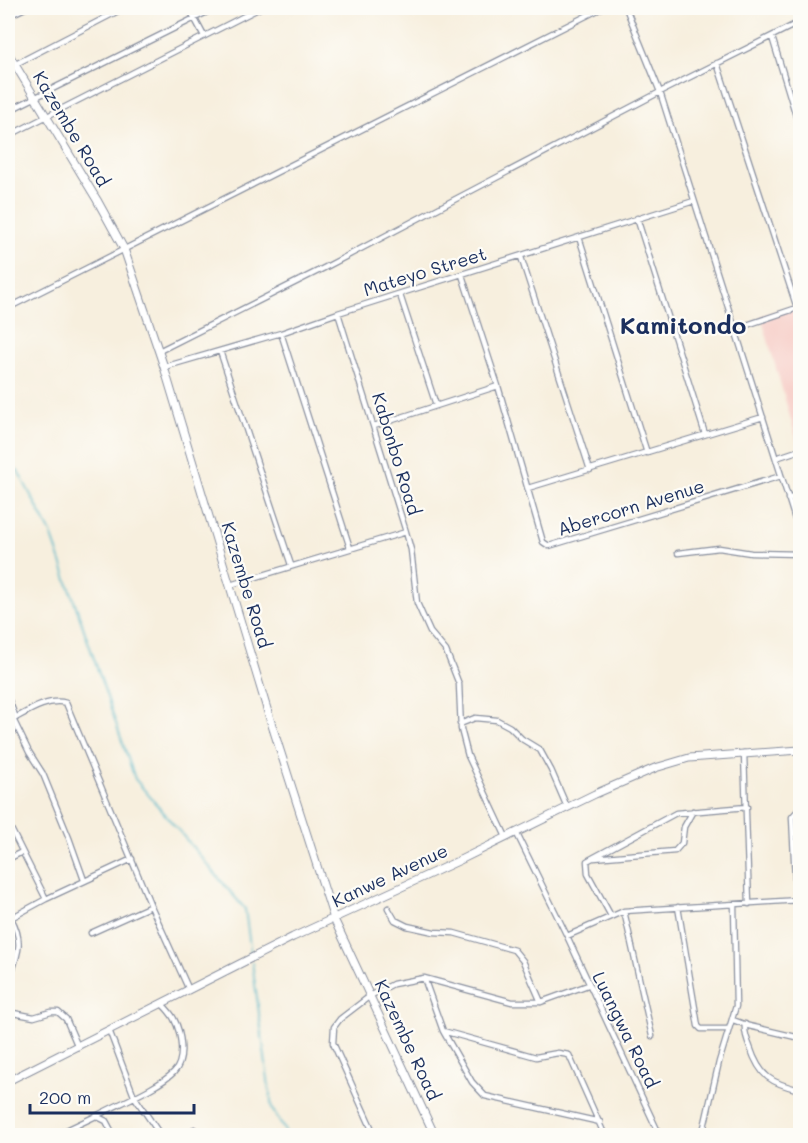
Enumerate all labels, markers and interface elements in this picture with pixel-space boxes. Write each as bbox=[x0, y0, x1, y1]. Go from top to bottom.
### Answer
street label: Kazembe Road bbox=[28, 66, 116, 191]
street label: Mateyo Street bbox=[360, 241, 489, 301]
district label: Kamitondo bbox=[620, 309, 746, 340]
street label: Kabonbo Road bbox=[367, 389, 427, 518]
street label: Abercorn Avenue bbox=[554, 473, 707, 541]
street label: Kazembe Road bbox=[216, 519, 278, 651]
street label: Kanwe Avenue bbox=[328, 838, 451, 912]
street label: Luangwa Road bbox=[587, 967, 664, 1092]
street label: Kazembe Road bbox=[369, 975, 446, 1104]
scale bar bbox=[30, 1077, 194, 1115]
text: 200 m bbox=[39, 1085, 91, 1109]

